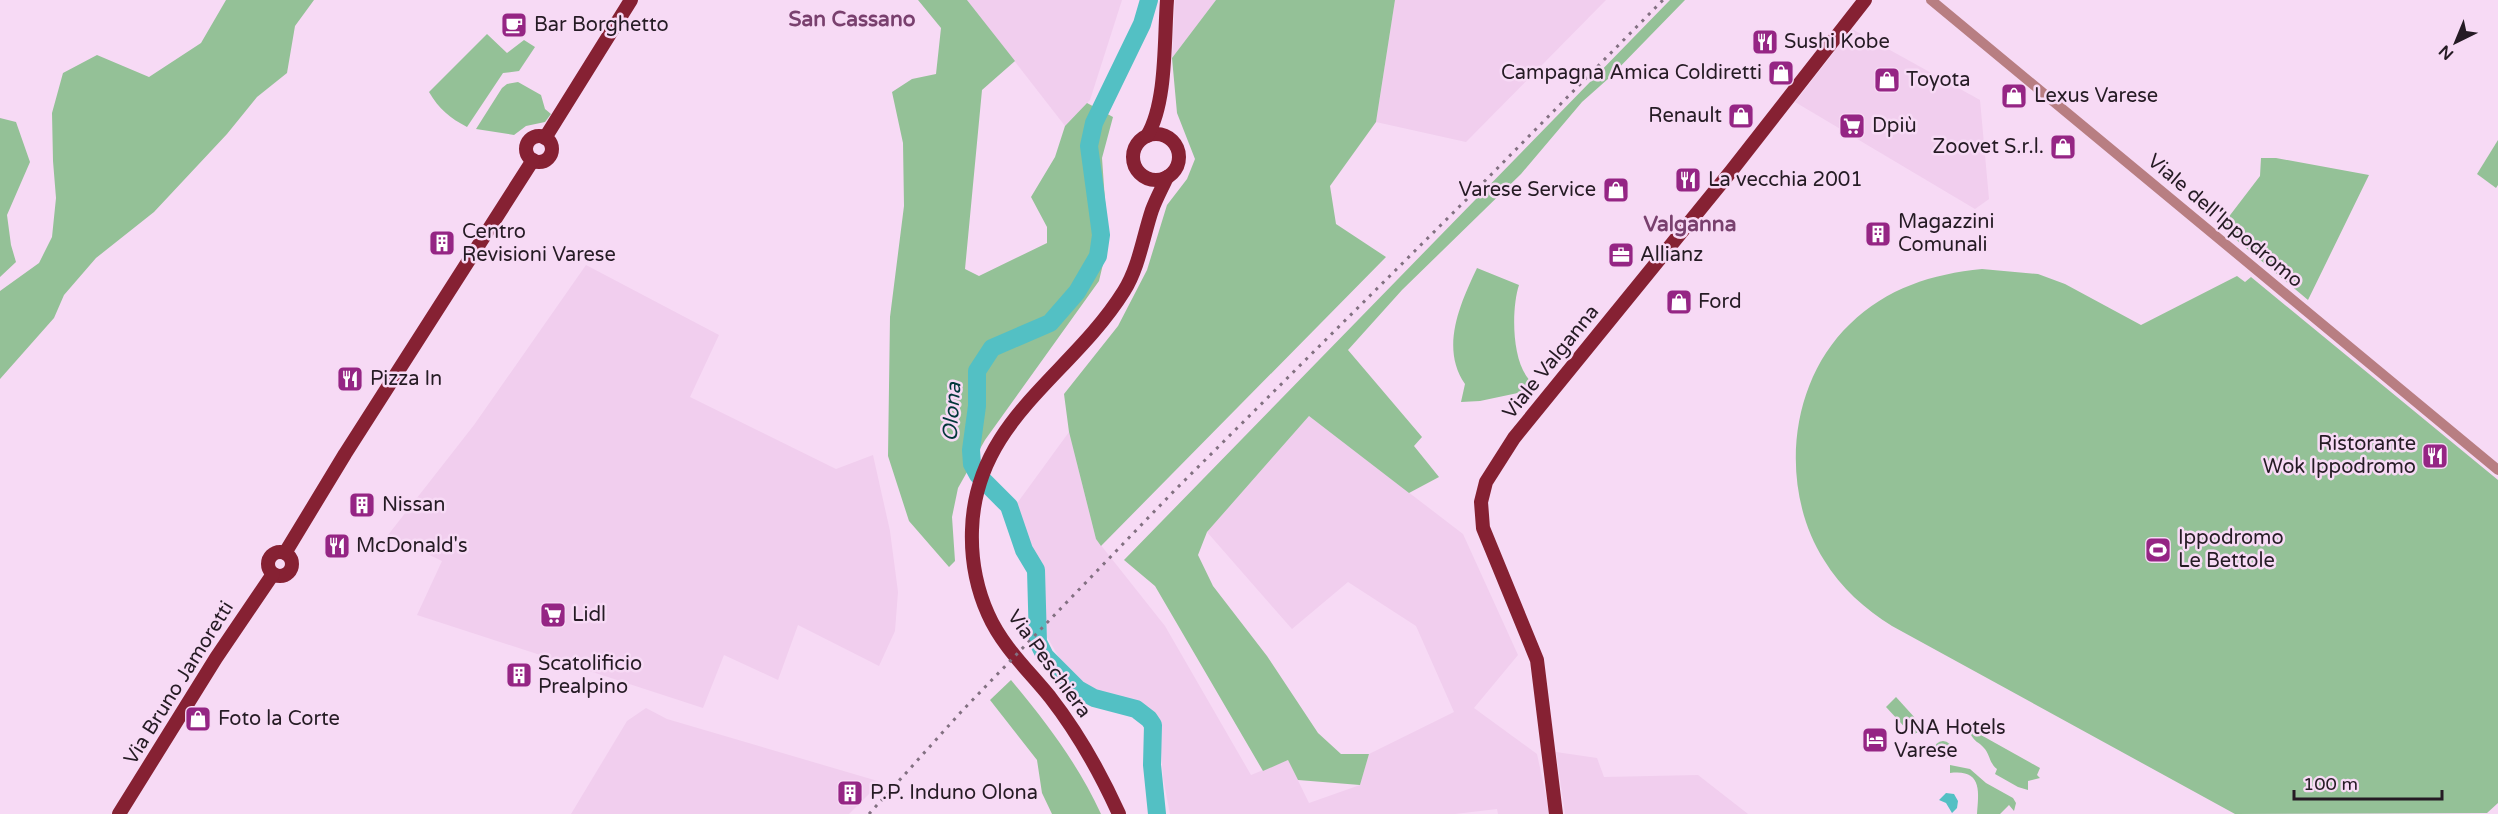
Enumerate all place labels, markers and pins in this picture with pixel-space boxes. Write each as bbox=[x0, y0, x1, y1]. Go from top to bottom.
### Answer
cafe icon: Bar Borghetto bbox=[499, 10, 529, 40]
place label: Bar Borghetto bbox=[534, 13, 669, 37]
restaurant icon: Sushi Kobe bbox=[1750, 27, 1780, 57]
place label: Sushi Kobe bbox=[1784, 30, 1890, 54]
shop icon: Campagna Amica Coldiretti bbox=[1766, 58, 1796, 88]
place label: Campagna Amica Coldiretti bbox=[1501, 61, 1762, 85]
shop icon: Toyota bbox=[1872, 65, 1902, 95]
place label: Toyota bbox=[1906, 68, 1970, 92]
shop icon: Lexus Varese bbox=[1999, 81, 2029, 111]
place label: Lexus Varese bbox=[2034, 84, 2158, 108]
shop icon: Renault bbox=[1726, 101, 1756, 131]
place label: Renault bbox=[1648, 104, 1722, 128]
supermarket icon: Dpiù bbox=[1837, 111, 1867, 141]
place label: Dpiù bbox=[1872, 114, 1917, 138]
shop icon: Zoovet S.r.l. bbox=[2048, 132, 2078, 162]
place label: Zoovet S.r.l. bbox=[1932, 135, 2044, 159]
restaurant icon: La vecchia 2001 bbox=[1673, 165, 1703, 195]
place label: La vecchia 2001 bbox=[1708, 168, 1863, 192]
shop icon: Varese Service bbox=[1601, 175, 1631, 205]
place label: Varese Service bbox=[1458, 178, 1596, 202]
place label: Magazzini Comunali bbox=[1898, 210, 1994, 257]
building icon: Magazzini Comunali bbox=[1863, 219, 1893, 249]
place label: Centro Revisioni Varese bbox=[462, 220, 616, 267]
building icon: Centro Revisioni Varese bbox=[427, 228, 457, 258]
office icon: Allianz bbox=[1606, 240, 1636, 270]
place label: Allianz bbox=[1640, 243, 1703, 267]
shop icon: Ford bbox=[1664, 287, 1694, 317]
place label: Ford bbox=[1698, 290, 1742, 314]
restaurant icon: Pizza In bbox=[335, 364, 365, 394]
place label: Pizza In bbox=[370, 367, 442, 391]
place label: Ristorante Wok Ippodromo bbox=[2263, 432, 2416, 479]
restaurant icon: Ristorante Wok Ippodromo bbox=[2420, 441, 2450, 471]
building icon: Nissan bbox=[347, 490, 377, 520]
place label: Nissan bbox=[382, 493, 445, 517]
place label: Ippodromo Le Bettole bbox=[2178, 526, 2284, 573]
restaurant icon: McDonald's bbox=[322, 531, 352, 561]
place label: McDonald's bbox=[356, 534, 468, 558]
sports icon: Ippodromo Le Bettole bbox=[2143, 535, 2173, 565]
supermarket icon: Lidl bbox=[538, 600, 568, 630]
place label: Lidl bbox=[572, 603, 606, 627]
place label: Scatolificio Prealpino bbox=[538, 652, 642, 699]
building icon: Scatolificio Prealpino bbox=[504, 660, 534, 690]
shop icon: Foto la Corte bbox=[183, 704, 213, 734]
place label: Foto la Corte bbox=[218, 707, 340, 731]
place label: UNA Hotels Varese bbox=[1894, 716, 2006, 763]
hotel icon: UNA Hotels Varese bbox=[1860, 725, 1890, 755]
building icon: P.P. Induno Olona bbox=[835, 778, 865, 808]
place label: P.P. Induno Olona bbox=[870, 781, 1038, 805]

